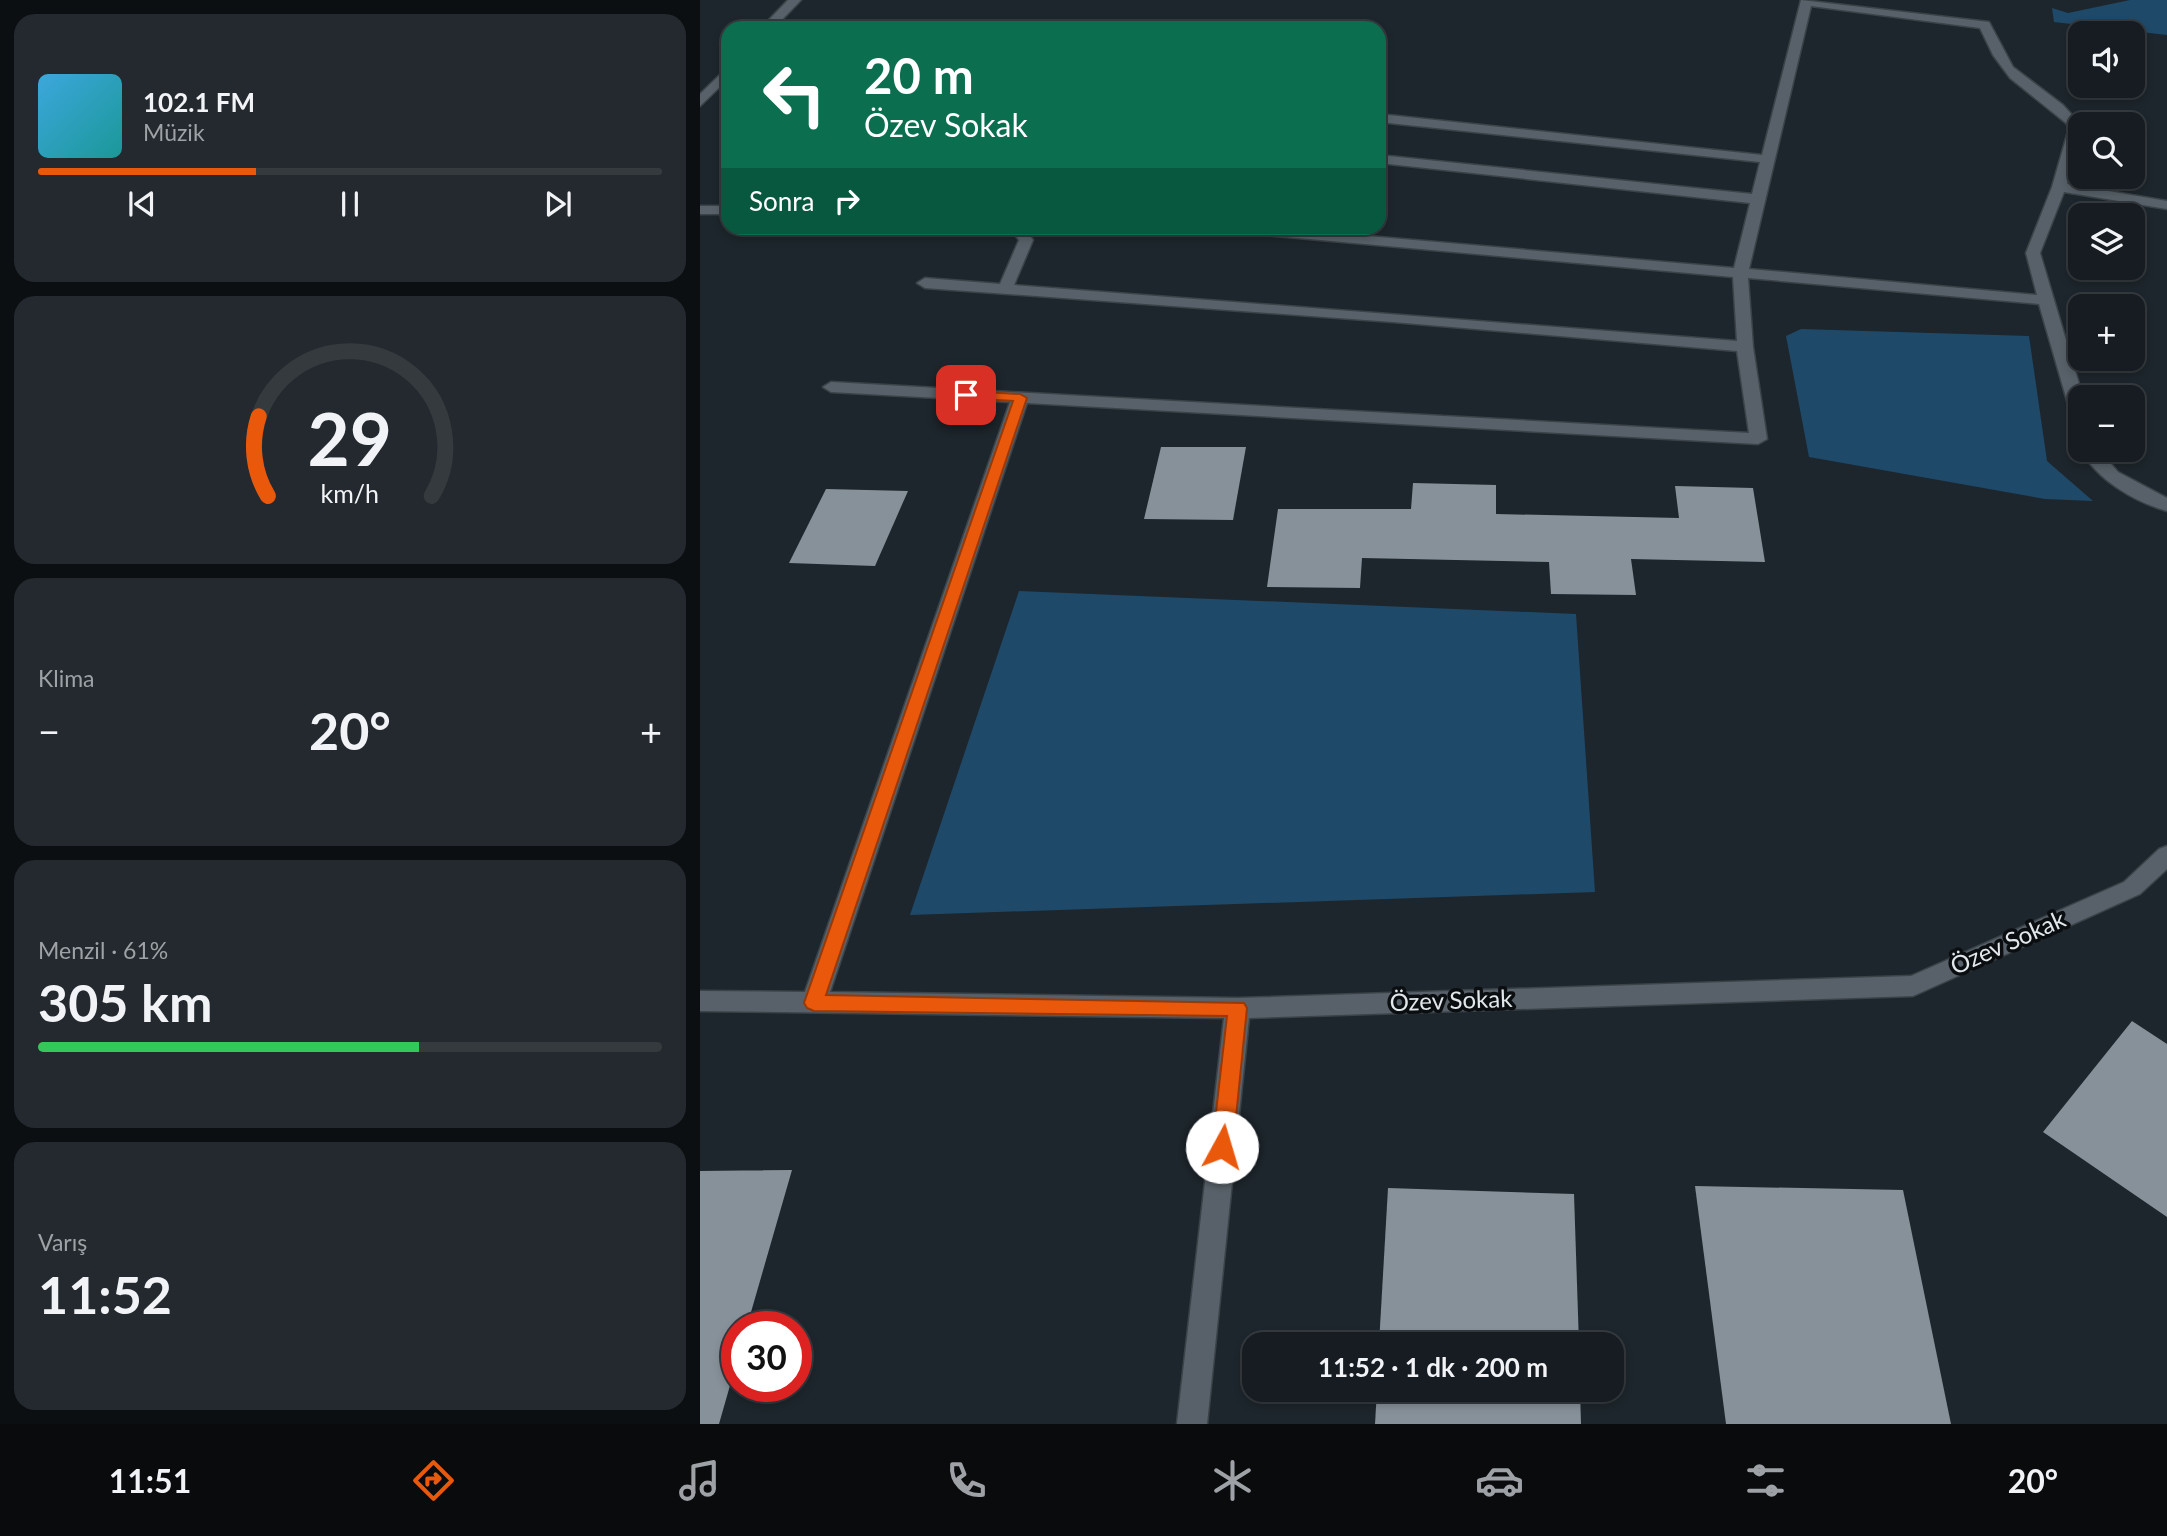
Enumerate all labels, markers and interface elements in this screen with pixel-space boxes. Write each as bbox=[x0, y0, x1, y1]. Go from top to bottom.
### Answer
map controls bbox=[2068, 21, 2145, 462]
button: sound bbox=[2068, 21, 2145, 98]
text: 20 m bbox=[864, 46, 974, 104]
icon: left bbox=[749, 49, 840, 140]
text: 102.1 FM bbox=[143, 86, 255, 118]
text: Özev Sokak bbox=[864, 105, 1028, 144]
button: search bbox=[2068, 112, 2145, 189]
text: Müzik bbox=[143, 118, 205, 146]
icon: right bbox=[828, 182, 866, 220]
icon: previous bbox=[123, 185, 161, 223]
icon: pause bbox=[331, 185, 369, 223]
icon: next bbox=[539, 185, 577, 223]
text: Sonra bbox=[749, 185, 814, 217]
button: layers bbox=[2068, 203, 2145, 280]
button: + bbox=[2068, 294, 2145, 371]
pin bbox=[936, 365, 996, 425]
icon: arrive bbox=[947, 376, 985, 414]
button: − bbox=[2068, 385, 2145, 462]
text: 29 bbox=[308, 394, 392, 482]
text: km/h bbox=[321, 478, 379, 508]
text: Klima bbox=[38, 664, 95, 692]
text: 20° bbox=[309, 699, 391, 761]
text: − bbox=[38, 708, 60, 754]
text: + bbox=[640, 708, 662, 754]
street label: Özev Sokak bbox=[1945, 903, 2070, 980]
text: Menzil · 61% bbox=[38, 936, 168, 964]
text: 305 km bbox=[38, 971, 212, 1033]
street label: Özev Sokak bbox=[1389, 983, 1514, 1016]
position arrow bbox=[1185, 1110, 1259, 1184]
text: Varış bbox=[38, 1228, 87, 1256]
text: 11:52 bbox=[38, 1263, 172, 1325]
speed limit sign: 30 bbox=[721, 1311, 812, 1402]
text: 11:52 · 1 dk · 200 m bbox=[1318, 1351, 1548, 1383]
icon: directions bbox=[409, 1456, 458, 1505]
icon: music bbox=[675, 1456, 724, 1505]
icon: phone bbox=[942, 1456, 991, 1505]
icon: climate bbox=[1208, 1456, 1257, 1505]
icon: car bbox=[1475, 1456, 1524, 1505]
icon: filters bbox=[1741, 1456, 1790, 1505]
text: 11:51 bbox=[109, 1461, 191, 1500]
text: 20° bbox=[2008, 1461, 2058, 1500]

